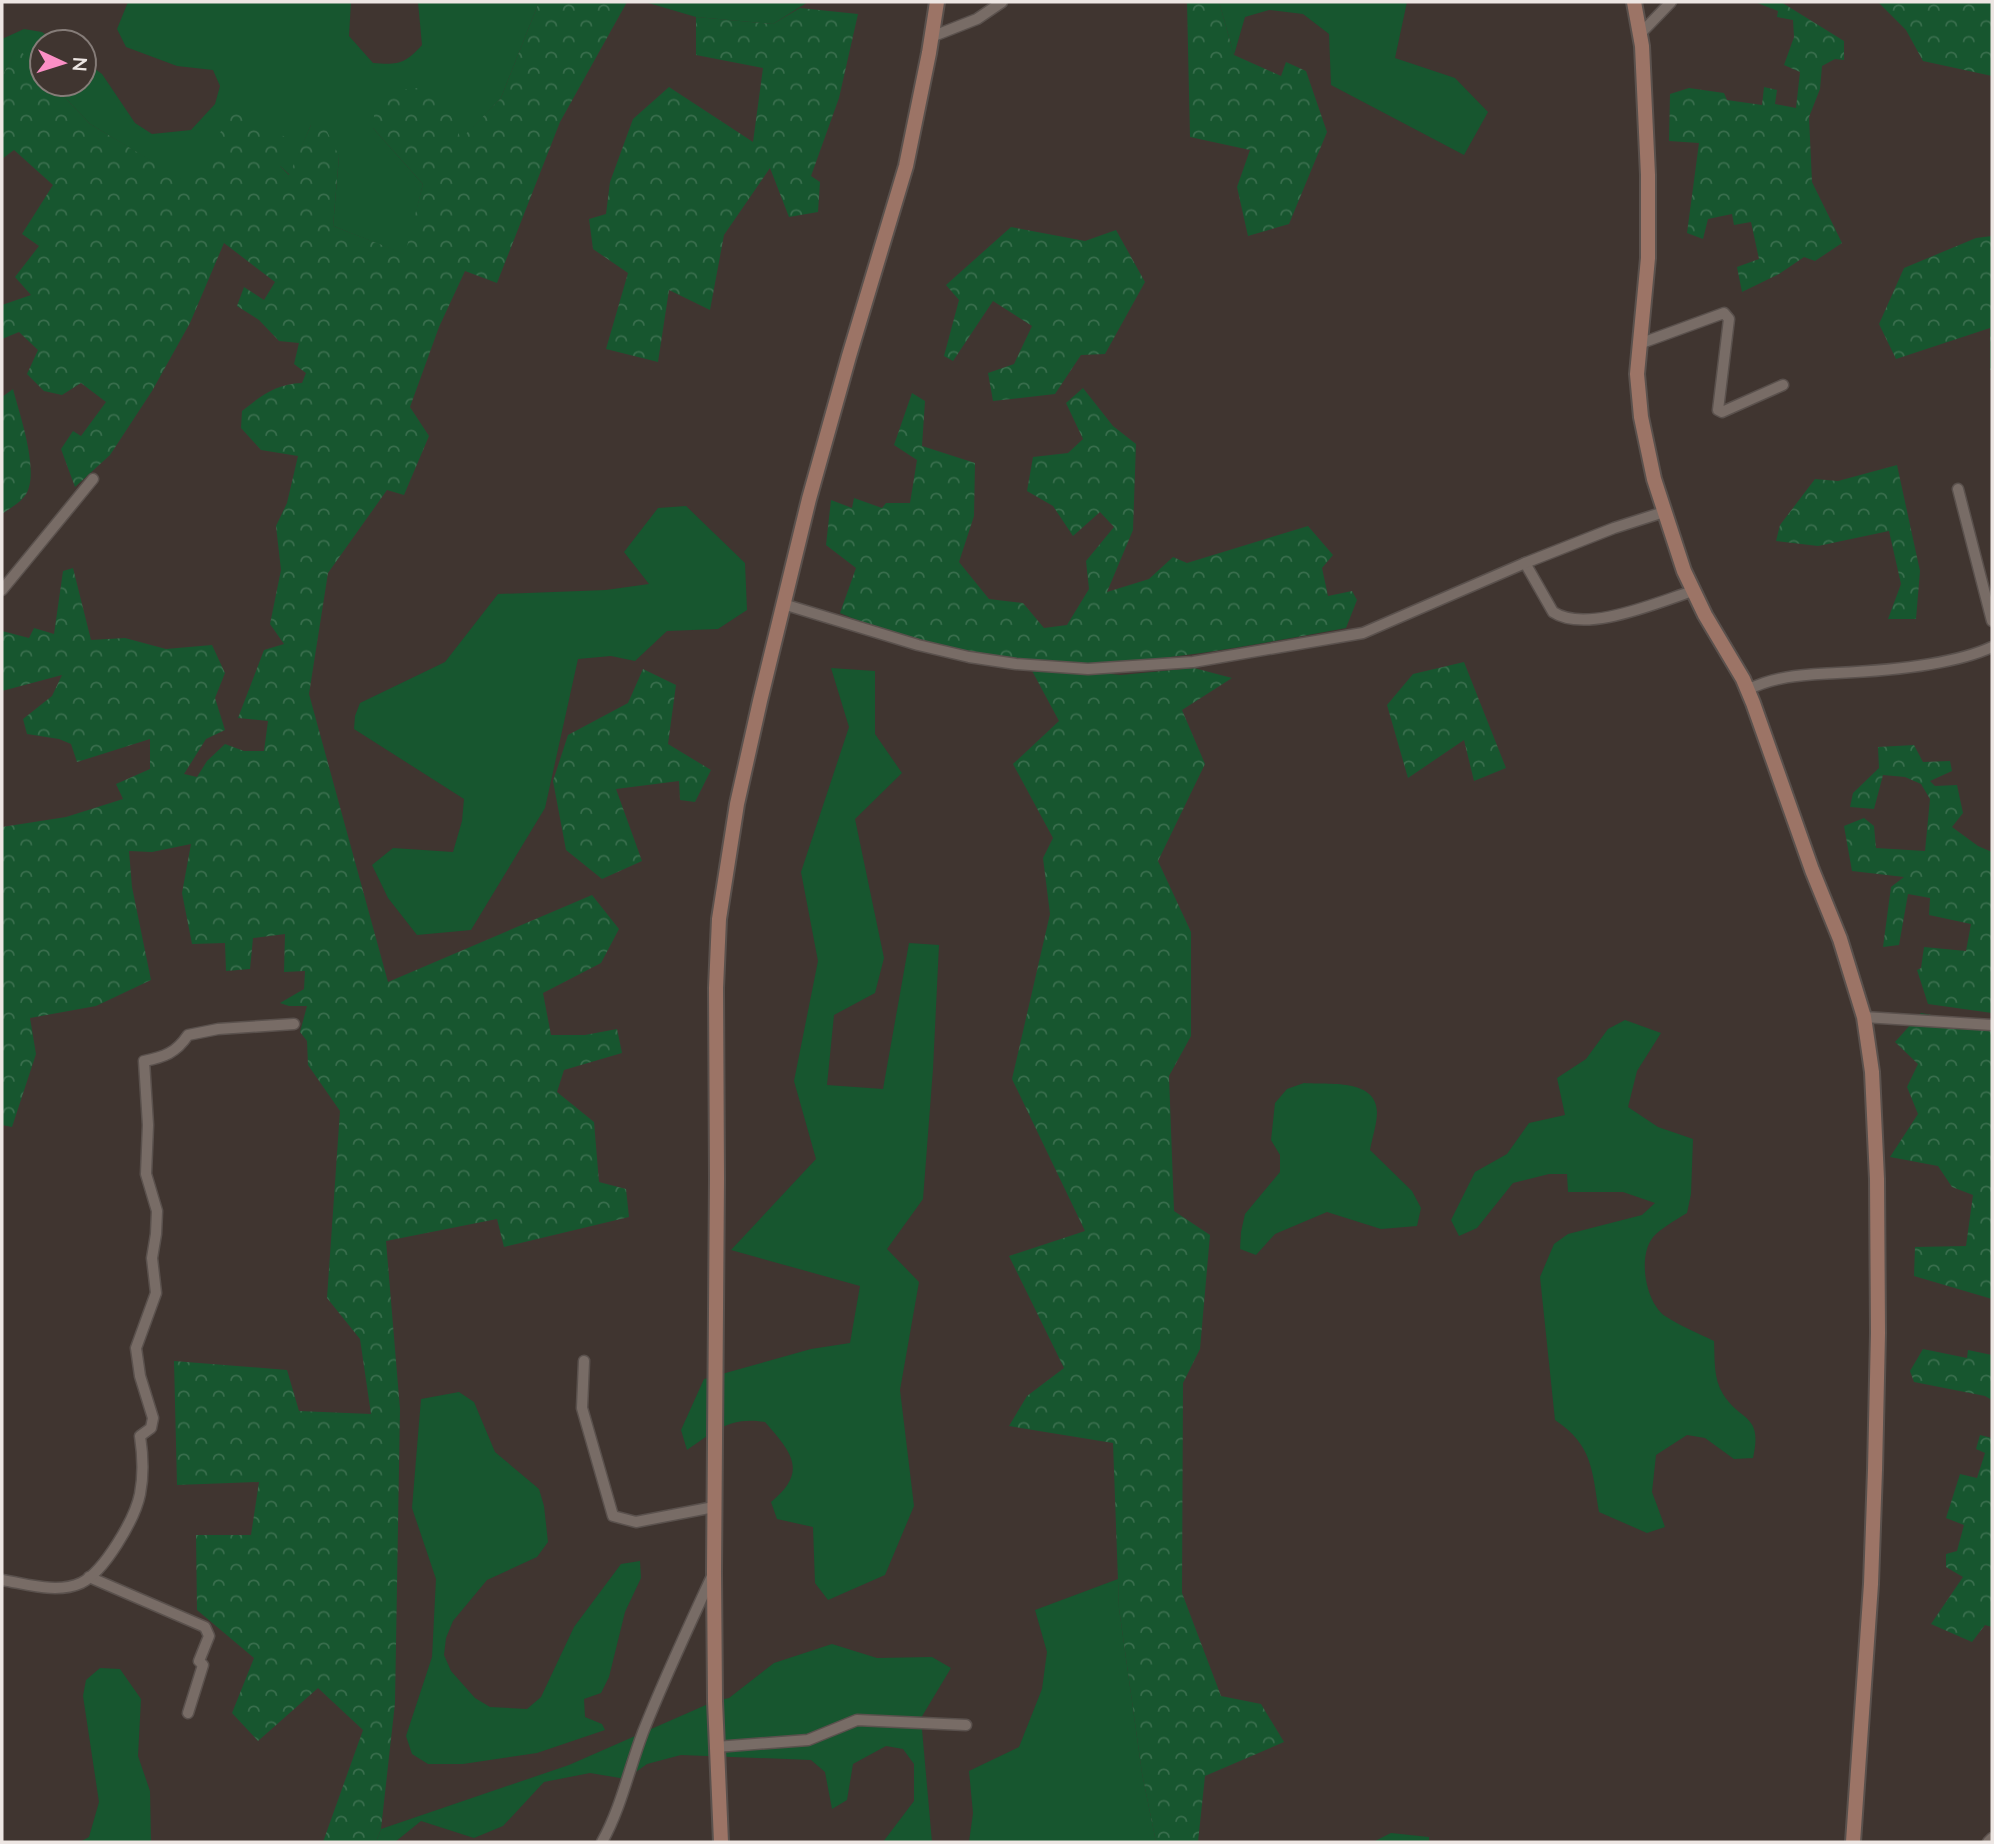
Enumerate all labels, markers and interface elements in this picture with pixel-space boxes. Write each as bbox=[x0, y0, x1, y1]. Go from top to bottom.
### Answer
north arrow bbox=[28, 28, 98, 98]
text: N bbox=[68, 56, 92, 72]

